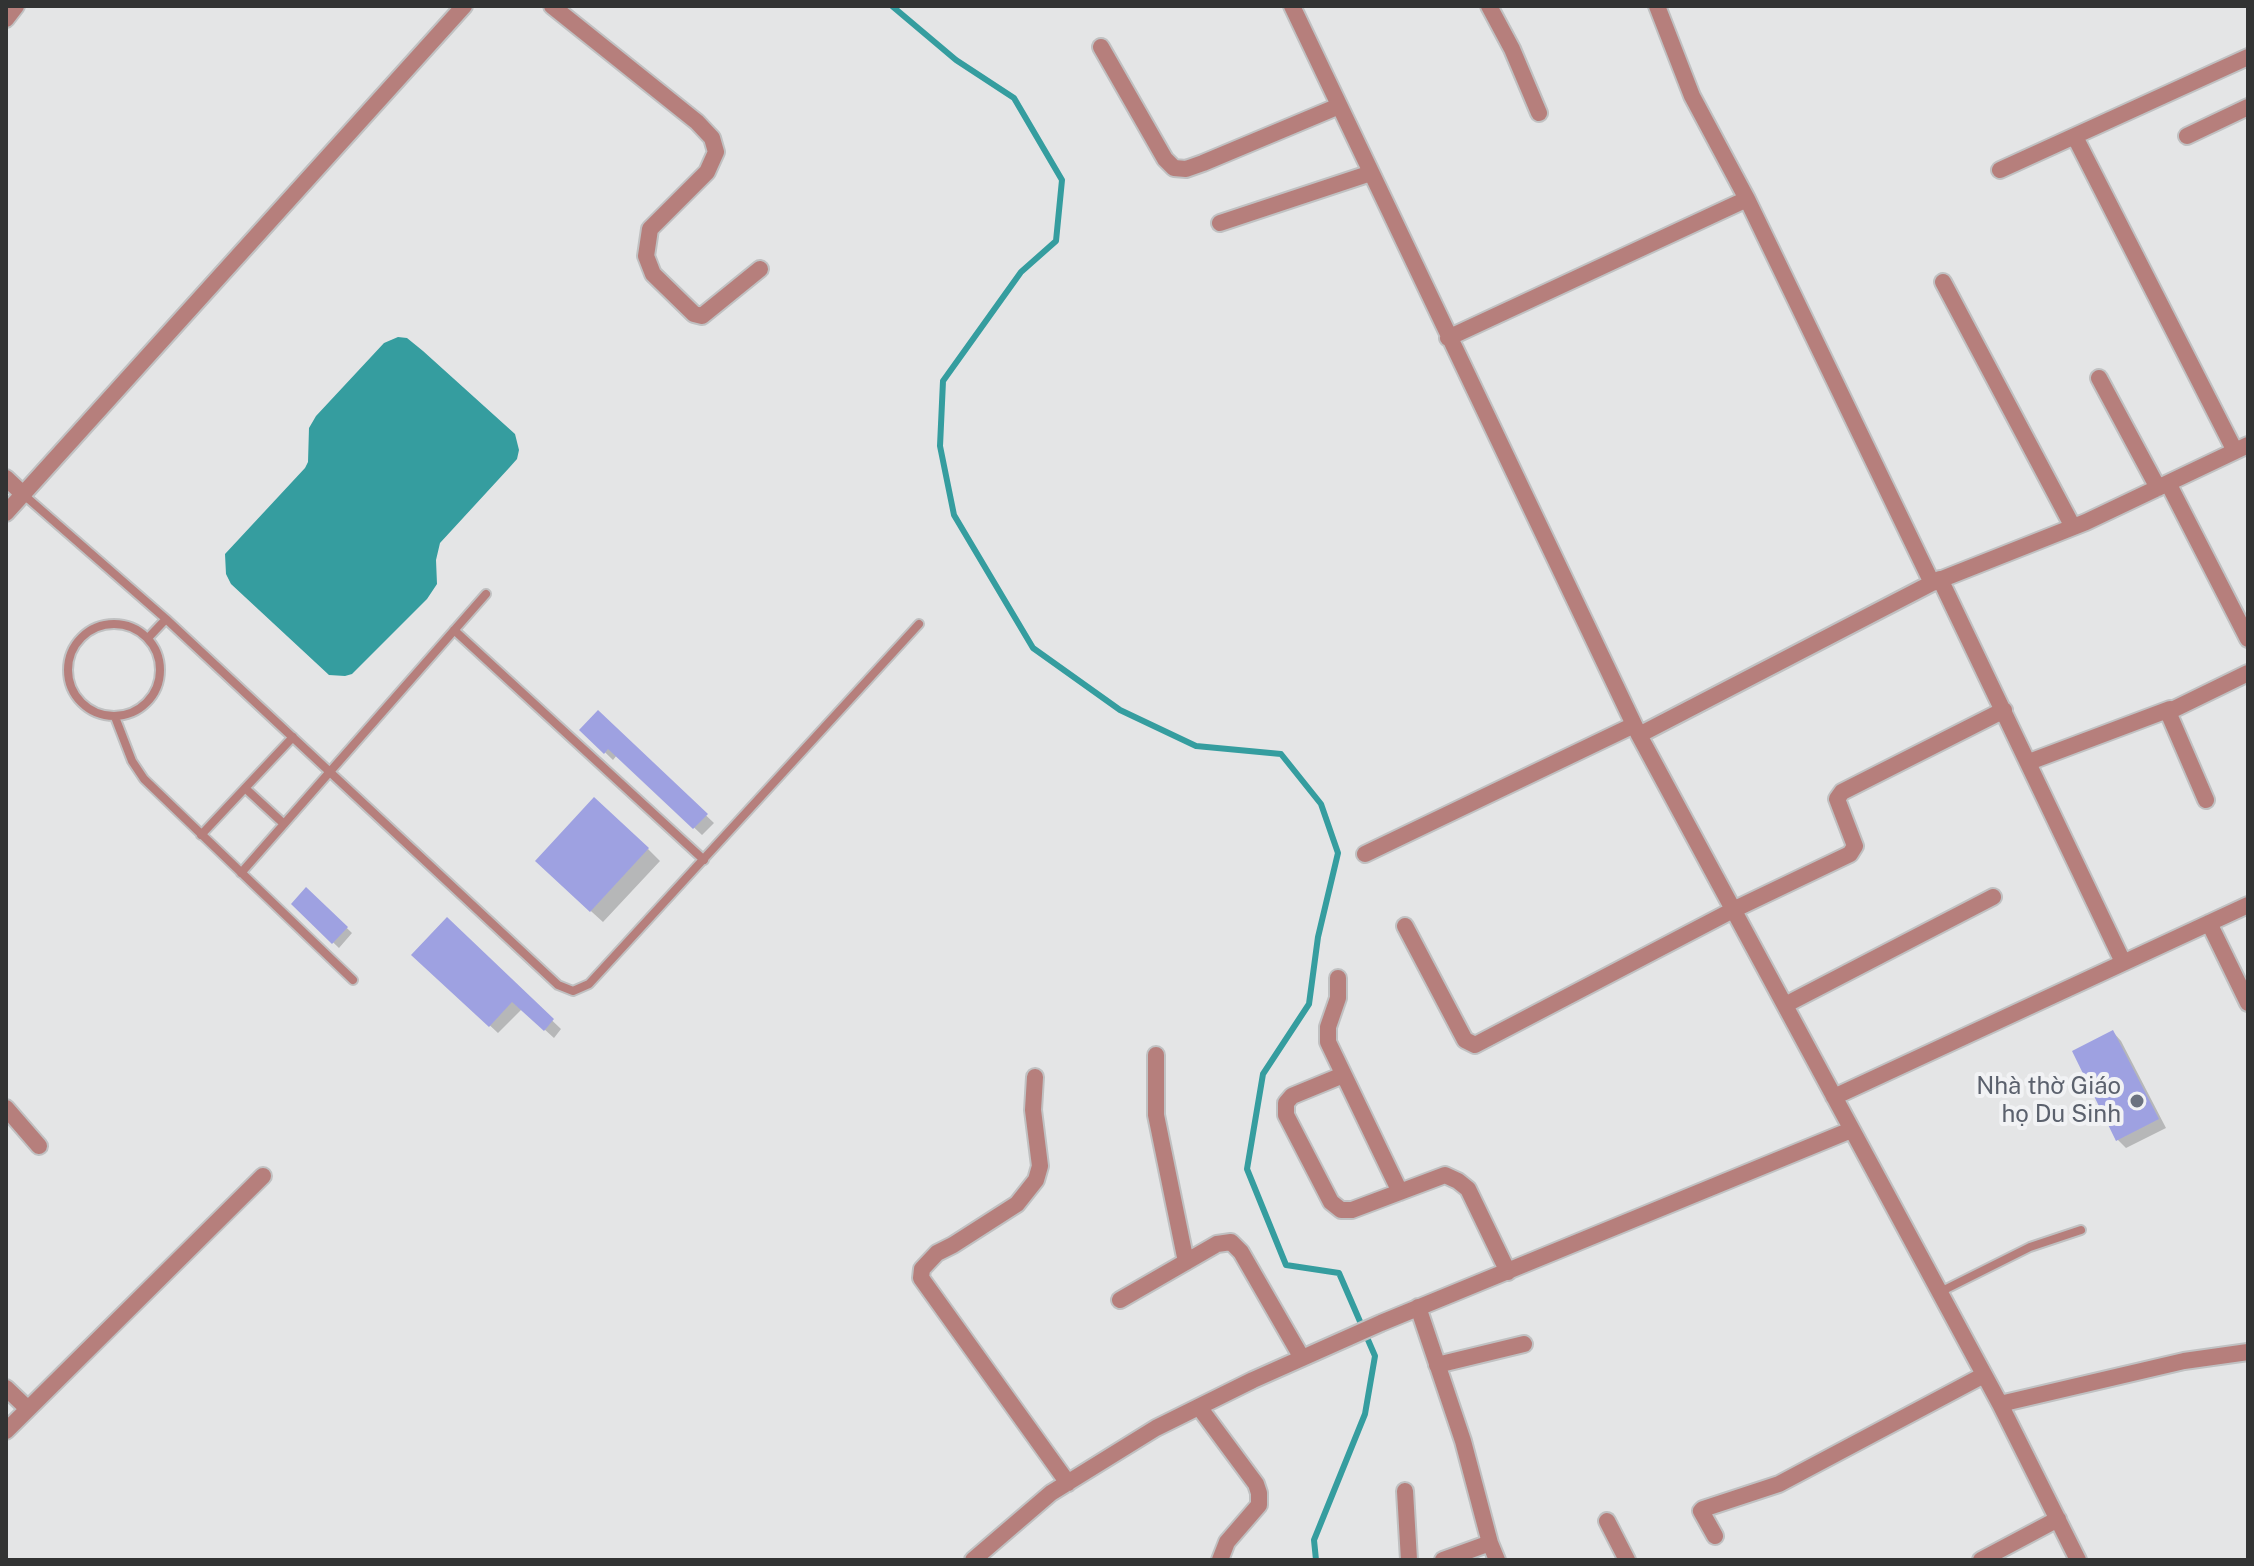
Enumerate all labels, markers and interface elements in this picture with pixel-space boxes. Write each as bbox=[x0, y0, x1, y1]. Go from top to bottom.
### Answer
place label: Nhà thờ Giáo họ Du Sinh bbox=[1976, 1073, 2121, 1129]
marker: Nhà thờ Giáo họ Du Sinh bbox=[2128, 1092, 2146, 1110]

